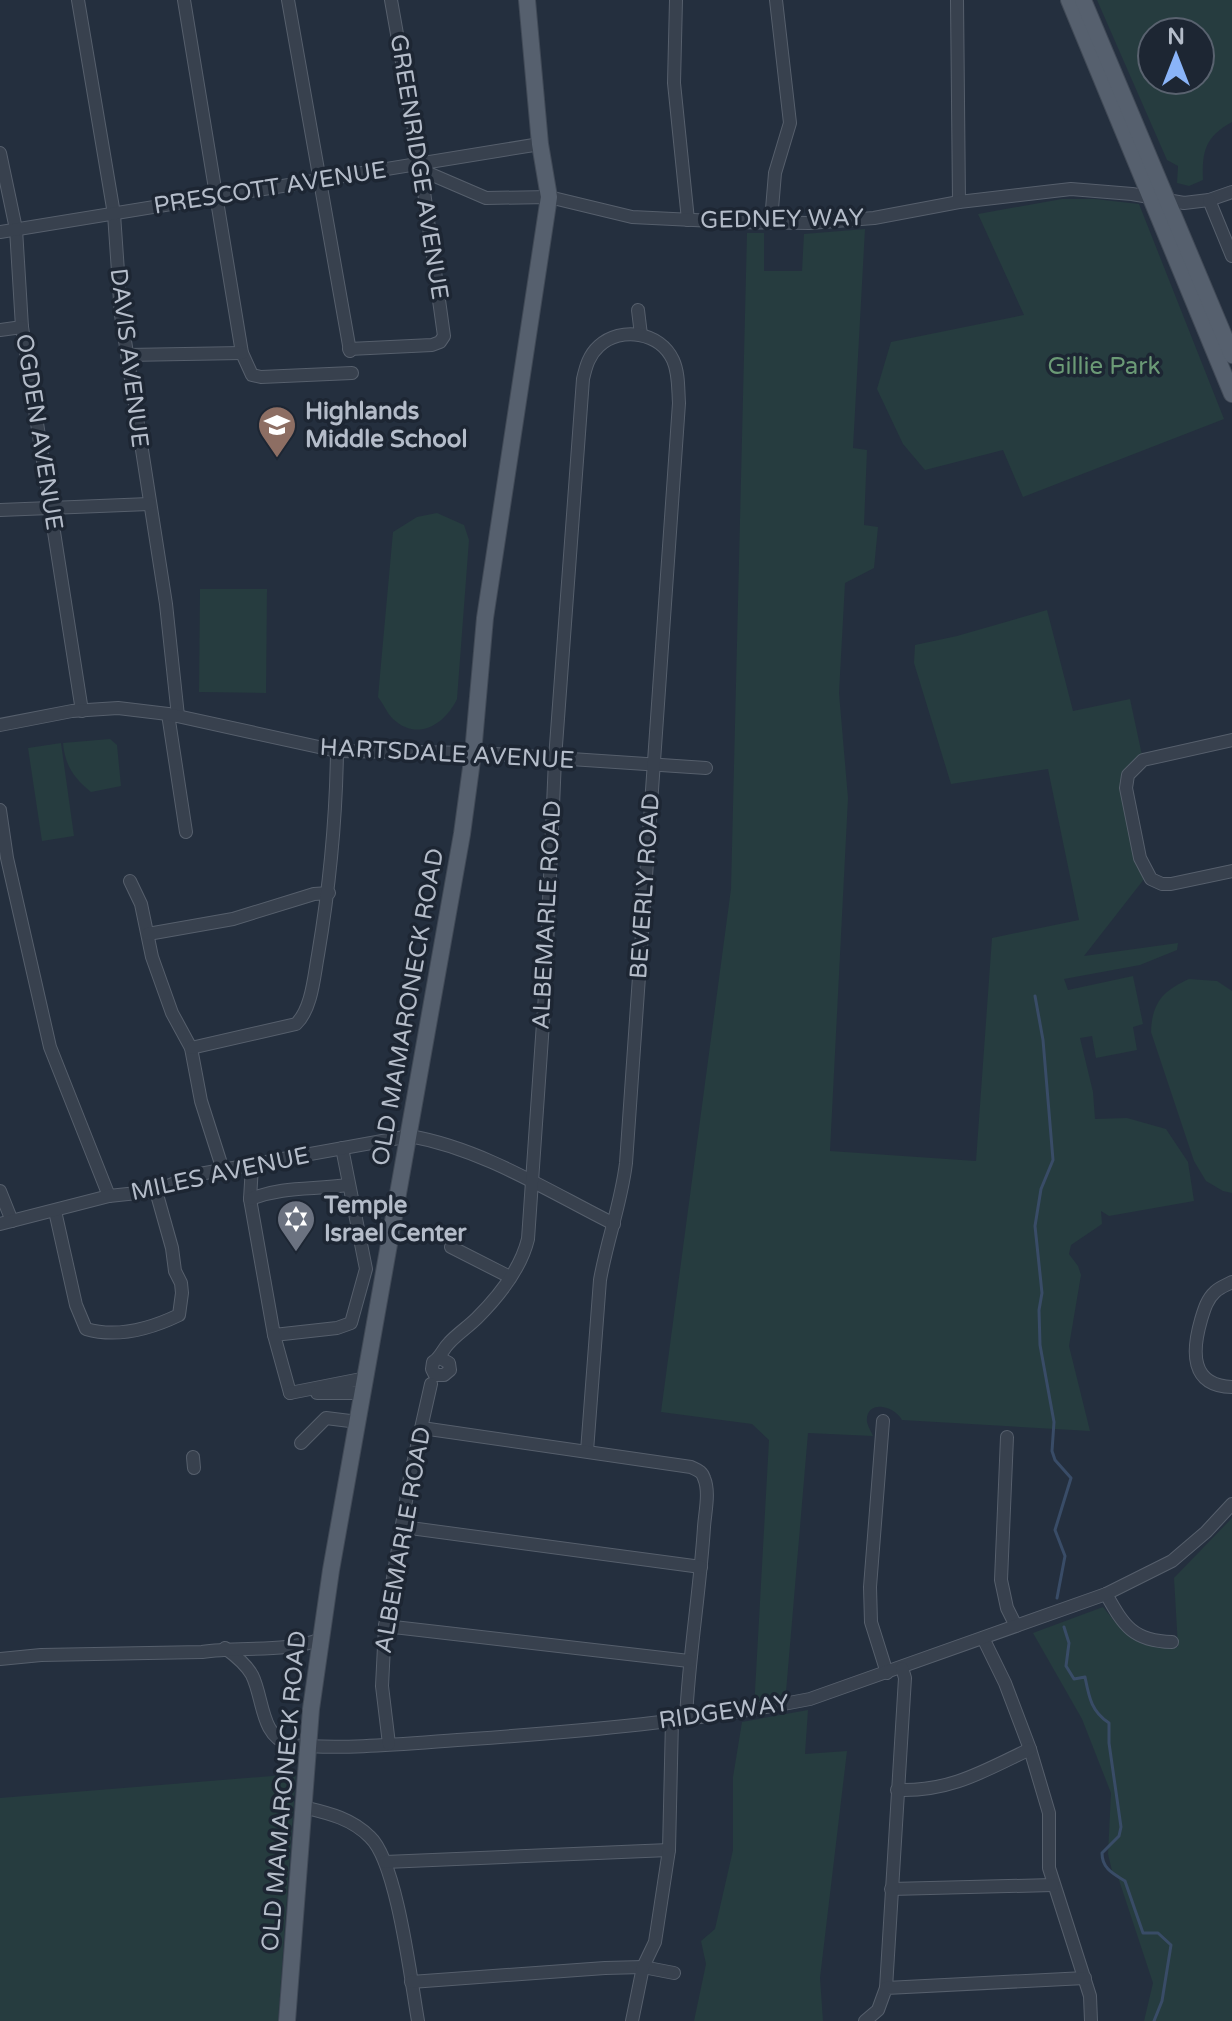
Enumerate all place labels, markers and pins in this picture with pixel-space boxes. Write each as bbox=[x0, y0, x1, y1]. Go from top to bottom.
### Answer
place label: Highlands Middle School bbox=[305, 397, 467, 454]
school or university icon: Highlands Middle School bbox=[256, 404, 298, 459]
place label: Temple Israel Center bbox=[323, 1191, 467, 1248]
synagogue icon: Temple Israel Center bbox=[275, 1198, 317, 1253]

